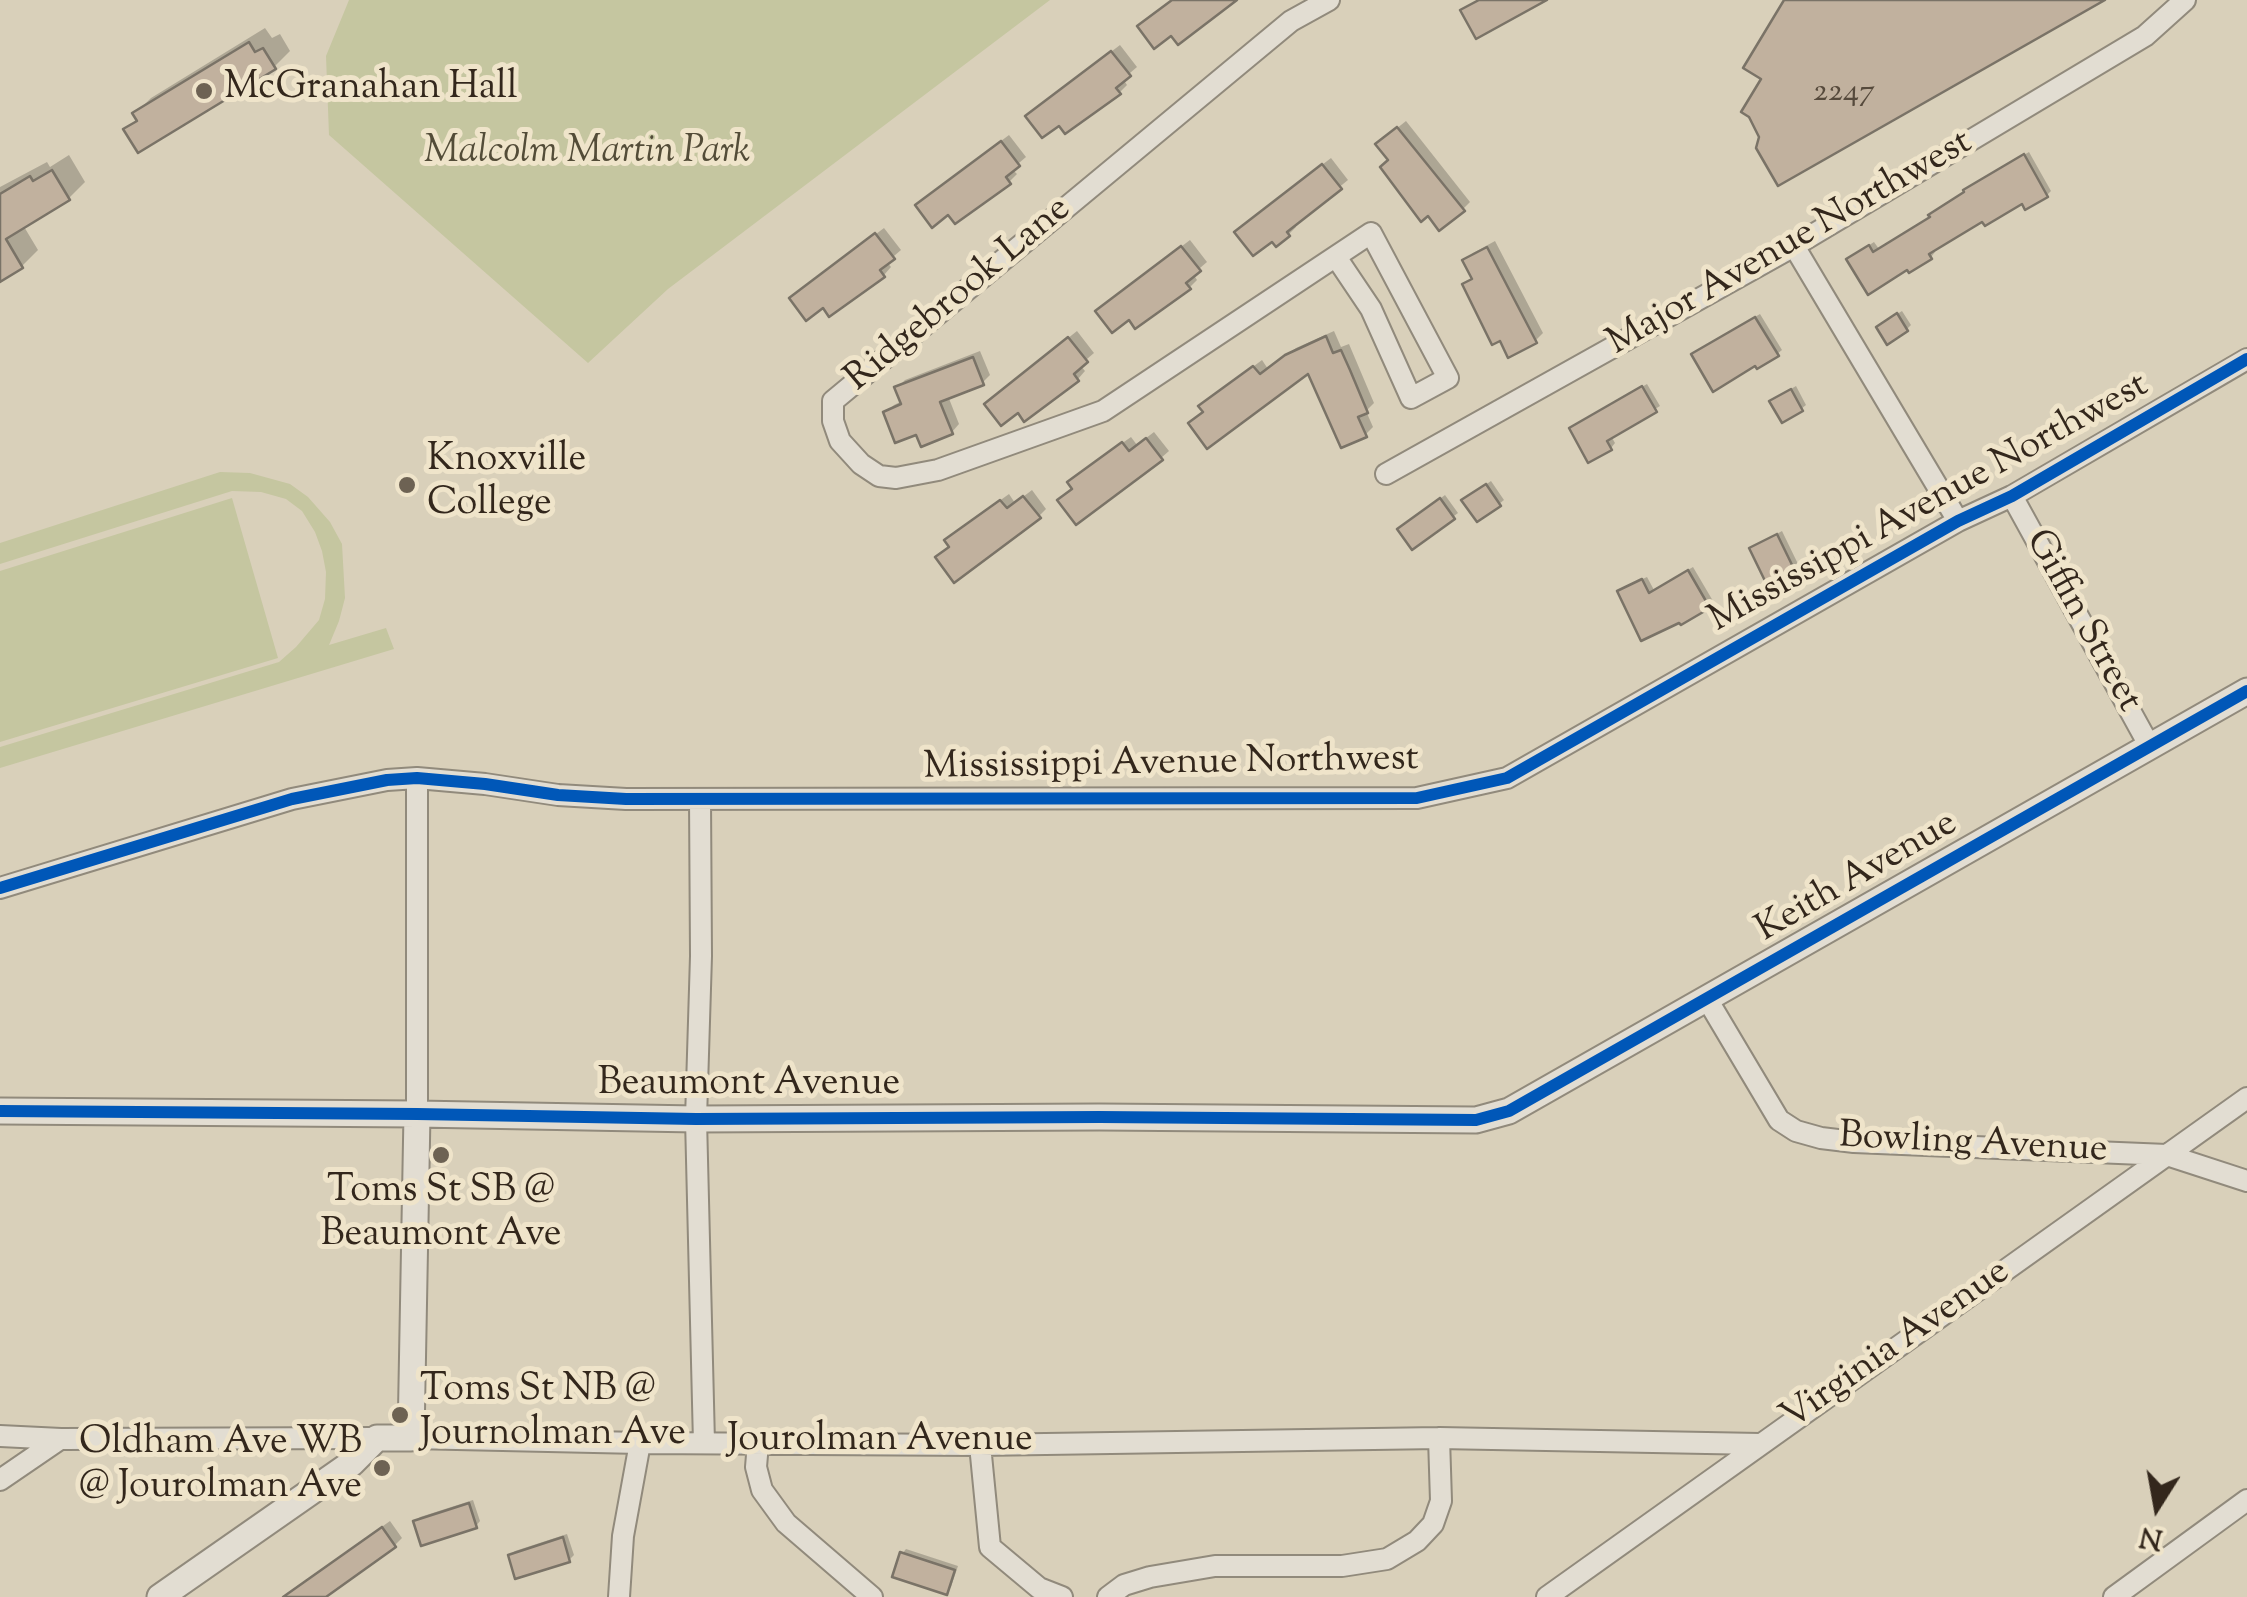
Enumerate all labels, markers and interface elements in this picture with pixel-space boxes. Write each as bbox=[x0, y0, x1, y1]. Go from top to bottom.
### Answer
place label: McGranahan Hall bbox=[224, 68, 518, 114]
house number: 2247 bbox=[1813, 76, 1875, 114]
marker: McGranahan Hall bbox=[193, 80, 215, 102]
street label: Major Avenue Northwest bbox=[1601, 122, 1981, 368]
park label: Malcolm Martin Park bbox=[424, 132, 750, 178]
street label: Ridgebrook Lane bbox=[838, 189, 1082, 403]
street label: Mississippi Avenue Northwest bbox=[1702, 365, 2158, 645]
place label: Knoxville College bbox=[427, 440, 586, 530]
marker: Knoxville College bbox=[396, 474, 418, 496]
street label: Giffin Street bbox=[2012, 523, 2150, 721]
street label: Mississippi Avenue Northwest bbox=[923, 739, 1419, 793]
street label: Keith Avenue bbox=[1749, 803, 1967, 955]
street label: Beaumont Avenue bbox=[598, 1064, 900, 1110]
street label: Bowling Avenue bbox=[1838, 1116, 2108, 1176]
marker: Toms St SB @ Beaumont Ave bbox=[430, 1144, 452, 1166]
place label: Toms St SB @ Beaumont Ave bbox=[321, 1171, 561, 1260]
street label: Virginia Avenue bbox=[1774, 1251, 2020, 1443]
place label: Toms St NB @ Journolman Ave bbox=[420, 1370, 686, 1460]
marker: Toms St NB @ Journolman Ave bbox=[389, 1404, 411, 1426]
street label: Jourolman Avenue bbox=[727, 1420, 1033, 1466]
place label: Oldham Ave WB @ Jourolman Ave bbox=[79, 1423, 362, 1512]
marker: Oldham Ave WB @ Jourolman Ave bbox=[371, 1457, 393, 1479]
north arrow bbox=[2107, 1457, 2207, 1557]
text: N bbox=[2136, 1515, 2166, 1558]

